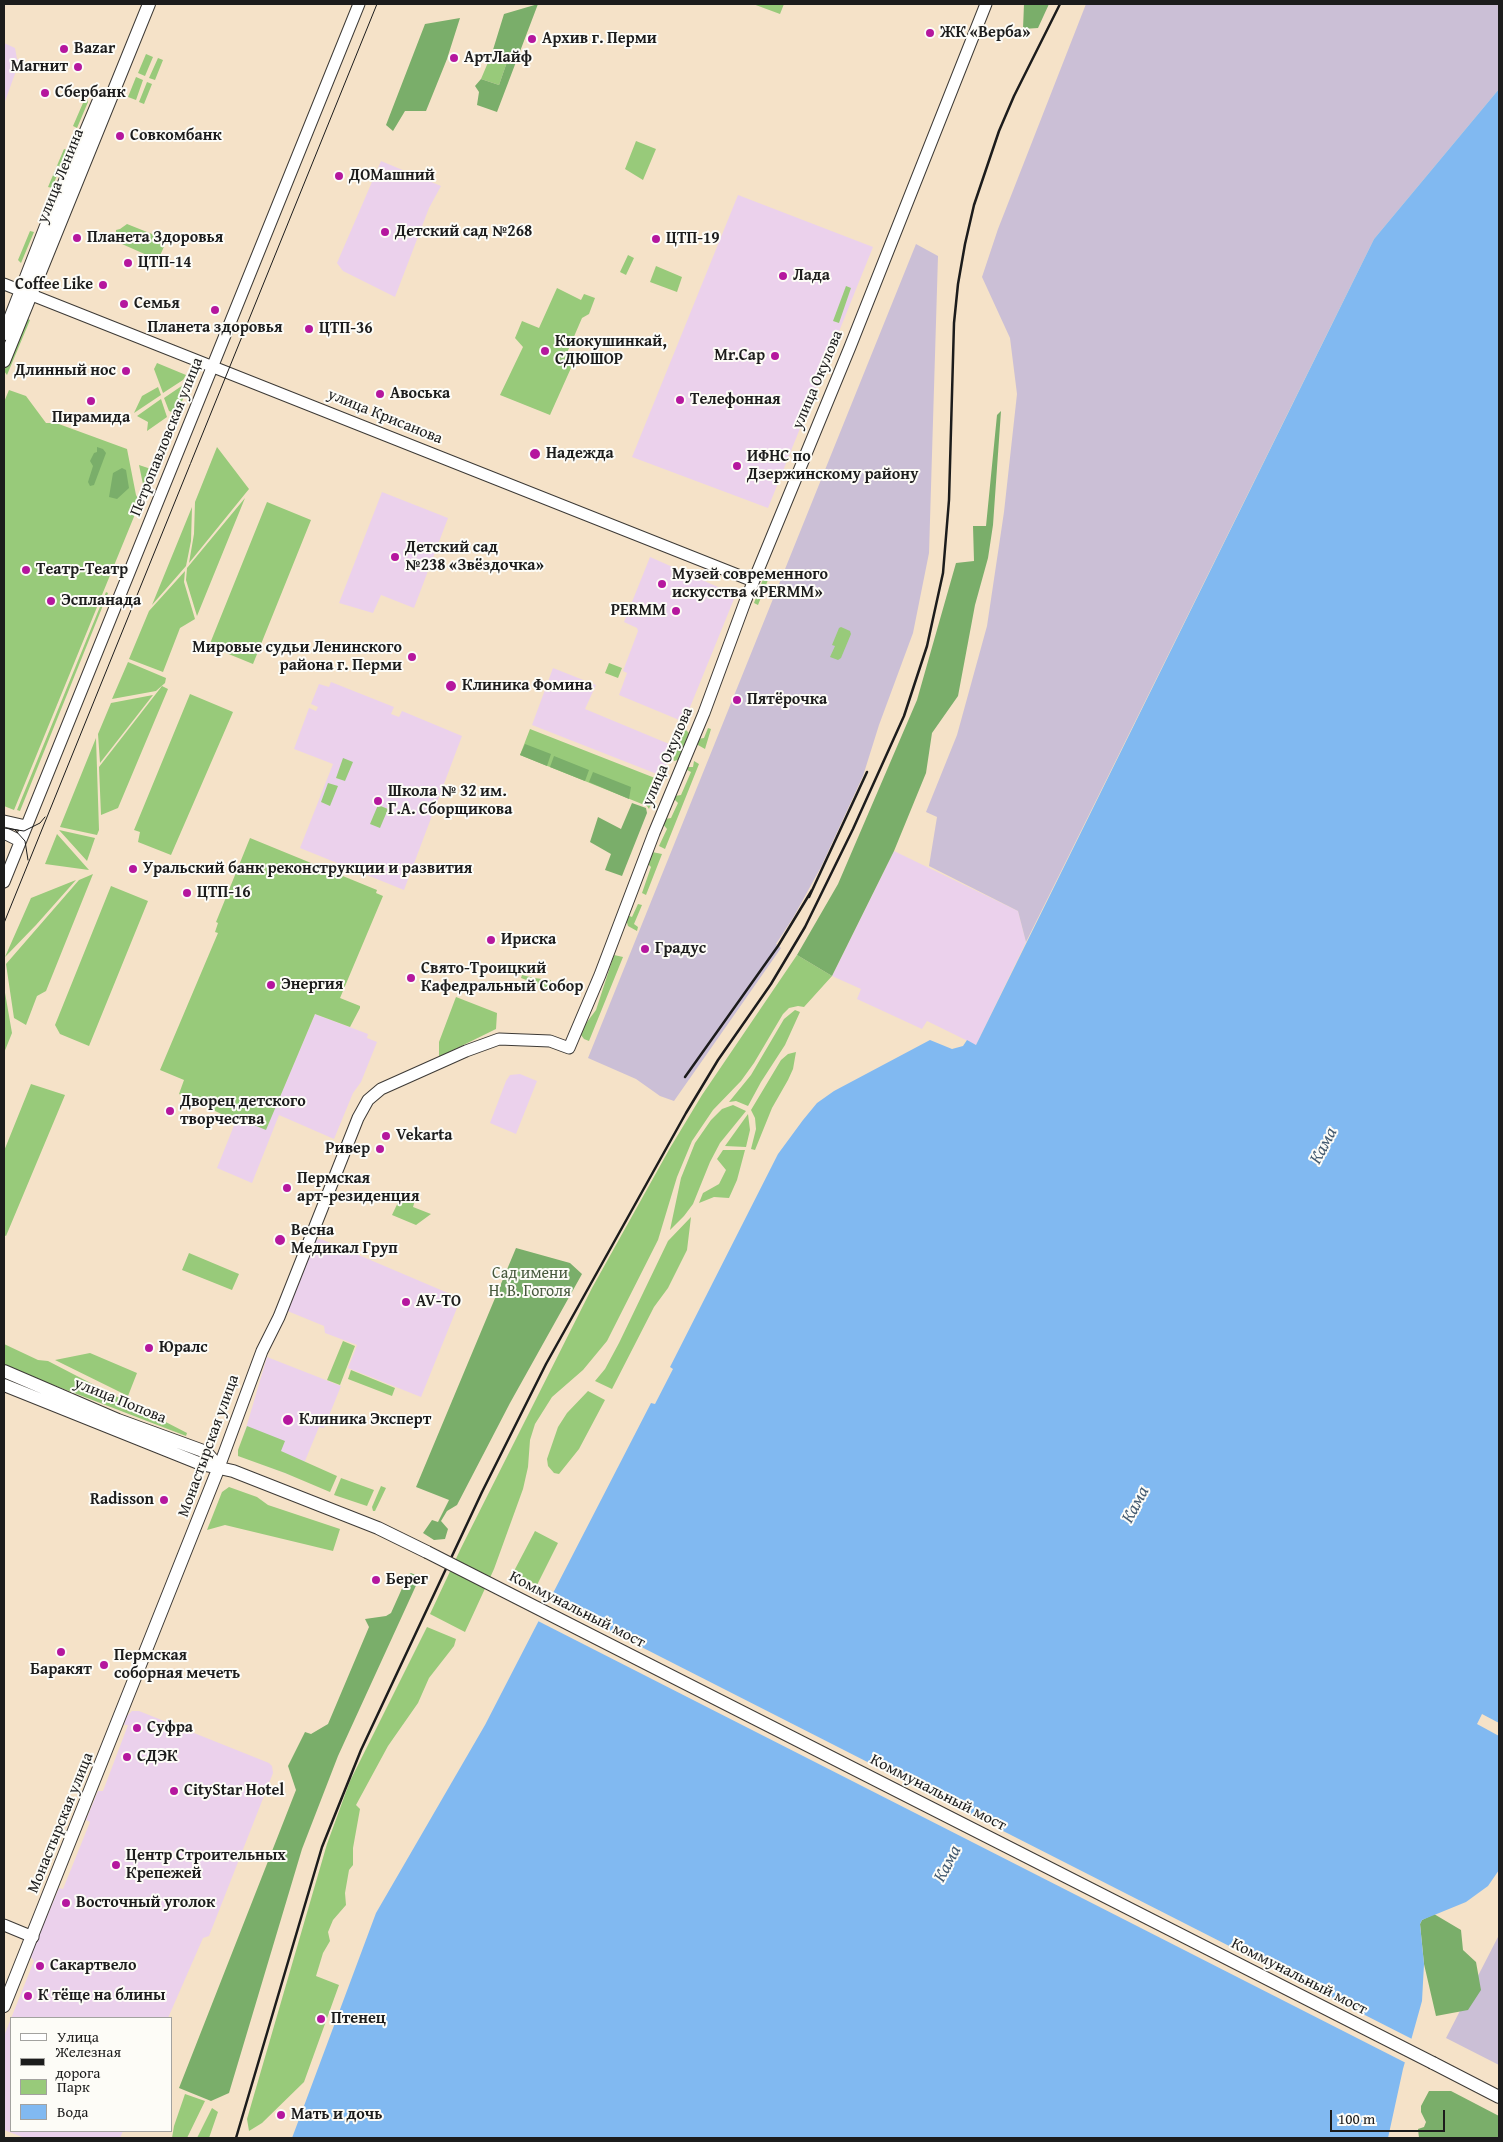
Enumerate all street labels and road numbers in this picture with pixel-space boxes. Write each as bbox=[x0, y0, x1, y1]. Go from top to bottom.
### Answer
street label: улица Ленина bbox=[33, 126, 89, 226]
street label: улица Окулова bbox=[789, 328, 847, 432]
street label: Петропавловская улица bbox=[126, 355, 208, 519]
street label: улица Крисанова bbox=[325, 385, 445, 449]
street label: улица Окулова bbox=[639, 705, 697, 809]
street label: Монастырская улица bbox=[174, 1372, 244, 1520]
street label: улица Попова bbox=[71, 1374, 169, 1428]
street label: Коммунальный мост bbox=[506, 1567, 648, 1653]
street label: Монастырская улица bbox=[24, 1750, 98, 1896]
street label: Коммунальный мост bbox=[867, 1750, 1009, 1836]
street label: Коммунальный мост bbox=[1228, 1934, 1370, 2020]

